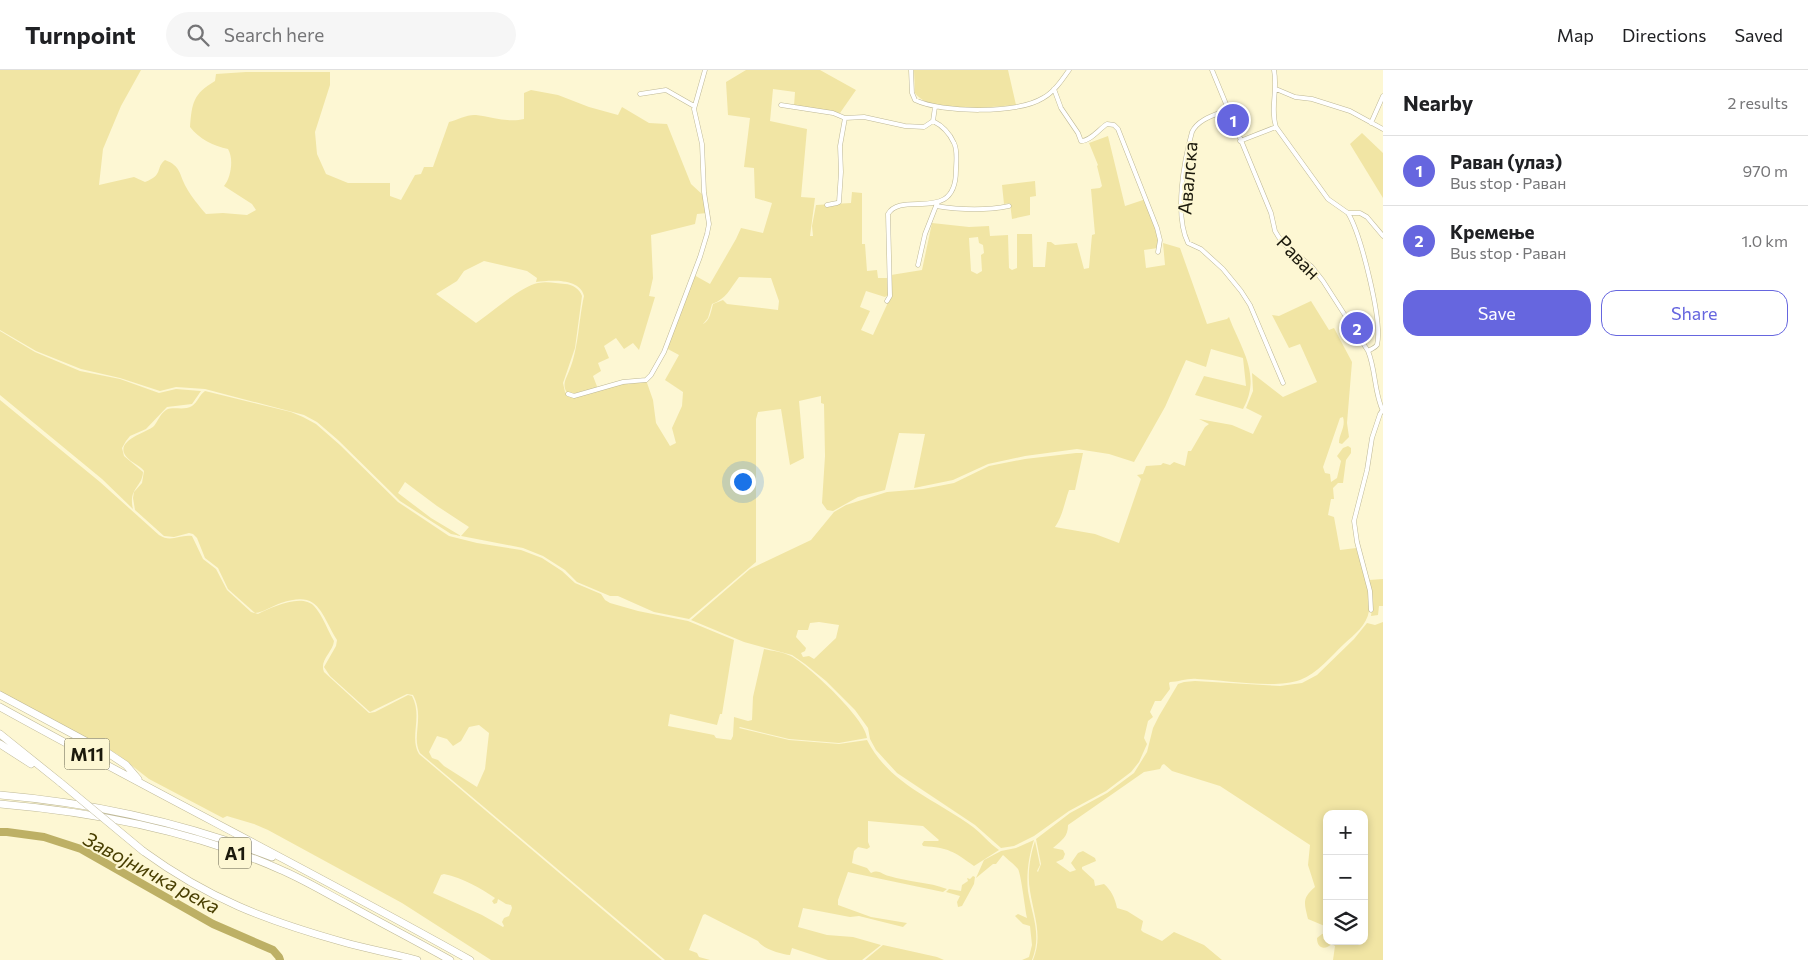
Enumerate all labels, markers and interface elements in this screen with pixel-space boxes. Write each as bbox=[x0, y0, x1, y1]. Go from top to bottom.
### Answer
search box bbox=[166, 12, 516, 57]
text: Turnpoint bbox=[25, 20, 136, 49]
icon: search bbox=[184, 21, 212, 49]
text: Search here bbox=[224, 23, 324, 46]
text: Map bbox=[1557, 24, 1594, 46]
text: Directions bbox=[1622, 24, 1706, 46]
text: Saved bbox=[1734, 24, 1783, 46]
text: Nearby bbox=[1403, 90, 1473, 115]
text: 2 results bbox=[1727, 93, 1788, 112]
pin: 1 bbox=[1217, 101, 1249, 139]
street label: Авалска bbox=[1172, 140, 1202, 216]
text: Раван (улаз) bbox=[1450, 150, 1562, 173]
text: 1 bbox=[1415, 161, 1423, 180]
text: 970 m bbox=[1742, 161, 1788, 180]
text: Bus stop · Раван bbox=[1450, 173, 1566, 192]
text: Кремење bbox=[1450, 220, 1535, 243]
street label: Раван bbox=[1272, 230, 1326, 284]
text: 2 bbox=[1414, 231, 1424, 250]
text: 1.0 km bbox=[1742, 231, 1788, 250]
text: Bus stop · Раван bbox=[1450, 243, 1566, 262]
button: Save bbox=[1403, 290, 1591, 336]
button: Share bbox=[1601, 290, 1788, 336]
pin: 2 bbox=[1341, 309, 1373, 347]
your location bbox=[730, 469, 756, 495]
road number: M11 bbox=[64, 739, 110, 770]
map controls bbox=[1323, 810, 1368, 945]
button: + bbox=[1323, 810, 1368, 855]
water label: Завојничка река bbox=[80, 826, 224, 918]
road number: A1 bbox=[219, 838, 251, 868]
button: − bbox=[1323, 855, 1368, 900]
button: layers bbox=[1323, 900, 1368, 945]

